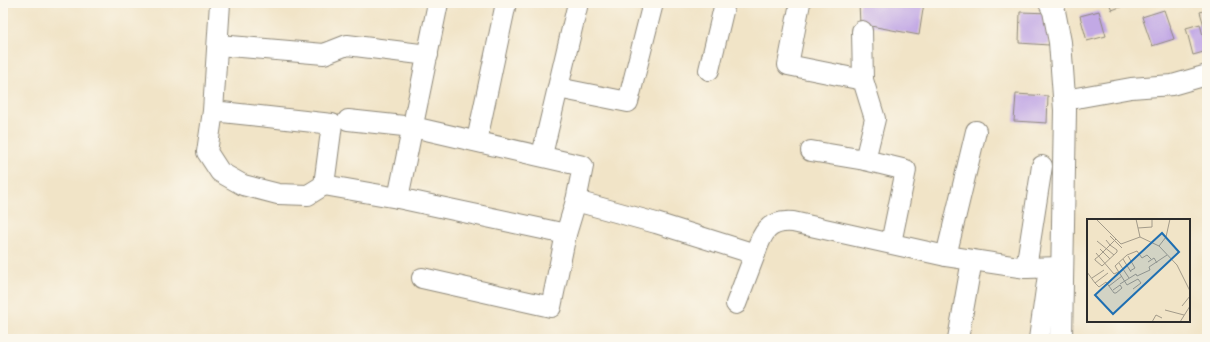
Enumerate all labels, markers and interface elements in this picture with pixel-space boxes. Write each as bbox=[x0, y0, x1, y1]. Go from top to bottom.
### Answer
inset map bbox=[1087, 219, 1190, 322]

